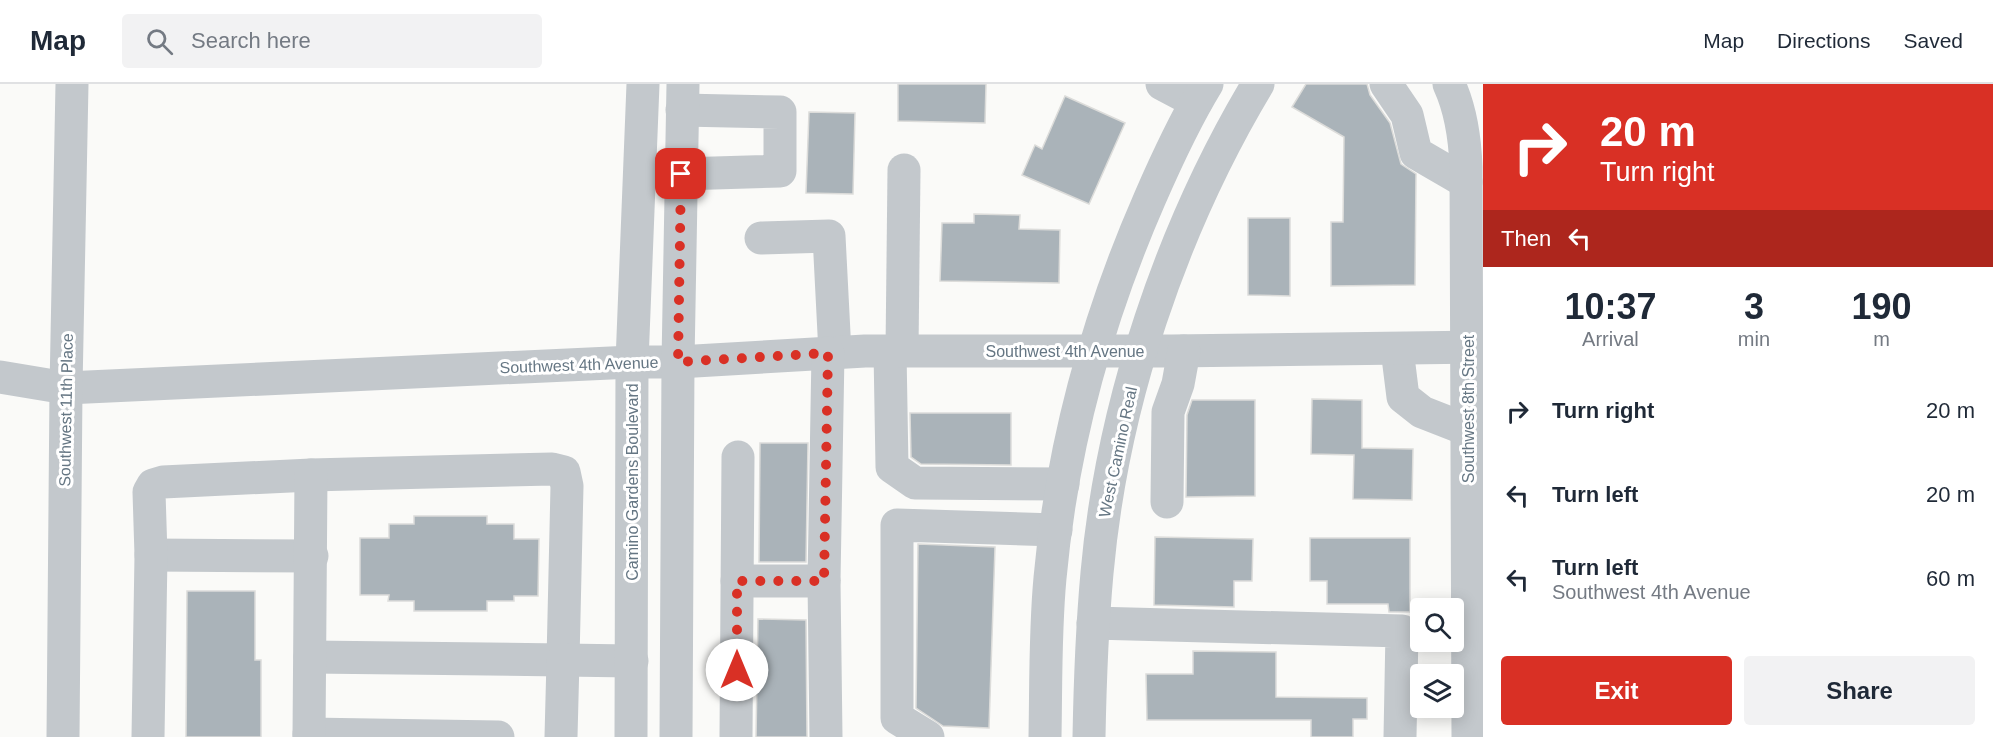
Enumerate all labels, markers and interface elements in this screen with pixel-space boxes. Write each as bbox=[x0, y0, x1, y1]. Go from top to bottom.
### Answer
search box bbox=[122, 14, 542, 68]
text: Map bbox=[30, 25, 86, 56]
icon: search bbox=[143, 25, 176, 58]
text: Search here bbox=[191, 28, 311, 53]
text: Map bbox=[1703, 29, 1744, 52]
text: Directions bbox=[1777, 29, 1870, 52]
text: Saved bbox=[1903, 29, 1963, 52]
icon: right bbox=[1501, 108, 1579, 186]
text: 20 m bbox=[1600, 108, 1696, 155]
pin bbox=[655, 148, 706, 199]
icon: arrive bbox=[664, 157, 697, 190]
text: Turn right bbox=[1600, 157, 1715, 187]
icon: left bbox=[1563, 222, 1596, 255]
text: Then bbox=[1501, 226, 1551, 251]
text: 10:37 bbox=[1564, 286, 1656, 327]
text: 3 bbox=[1744, 286, 1764, 327]
text: 190 bbox=[1851, 286, 1912, 327]
text: Arrival bbox=[1582, 328, 1639, 350]
text: min bbox=[1738, 328, 1770, 350]
text: m bbox=[1873, 328, 1890, 350]
street label: Southwest 11th Place bbox=[56, 333, 76, 487]
street label: Southwest 8th Street bbox=[1460, 334, 1477, 483]
street label: Southwest 4th Avenue bbox=[986, 343, 1145, 360]
street label: Southwest 4th Avenue bbox=[499, 354, 659, 376]
street label: Camino Gardens Boulevard bbox=[624, 383, 641, 581]
street label: West Camino Real bbox=[1096, 385, 1140, 519]
icon: right bbox=[1501, 395, 1534, 428]
text: Turn right bbox=[1552, 398, 1654, 423]
text: 20 m bbox=[1926, 398, 1975, 423]
icon: left bbox=[1501, 479, 1534, 512]
text: Turn left bbox=[1552, 482, 1638, 507]
text: 20 m bbox=[1926, 482, 1975, 507]
text: Turn left bbox=[1552, 555, 1638, 580]
icon: left bbox=[1501, 563, 1534, 596]
text: 60 m bbox=[1926, 566, 1975, 591]
text: Southwest 4th Avenue bbox=[1552, 581, 1751, 603]
map controls bbox=[1410, 598, 1464, 718]
button: search bbox=[1410, 598, 1464, 652]
position arrow bbox=[705, 638, 769, 702]
button: Exit bbox=[1501, 656, 1732, 725]
button: Share bbox=[1744, 656, 1975, 725]
button: layers bbox=[1410, 664, 1464, 718]

